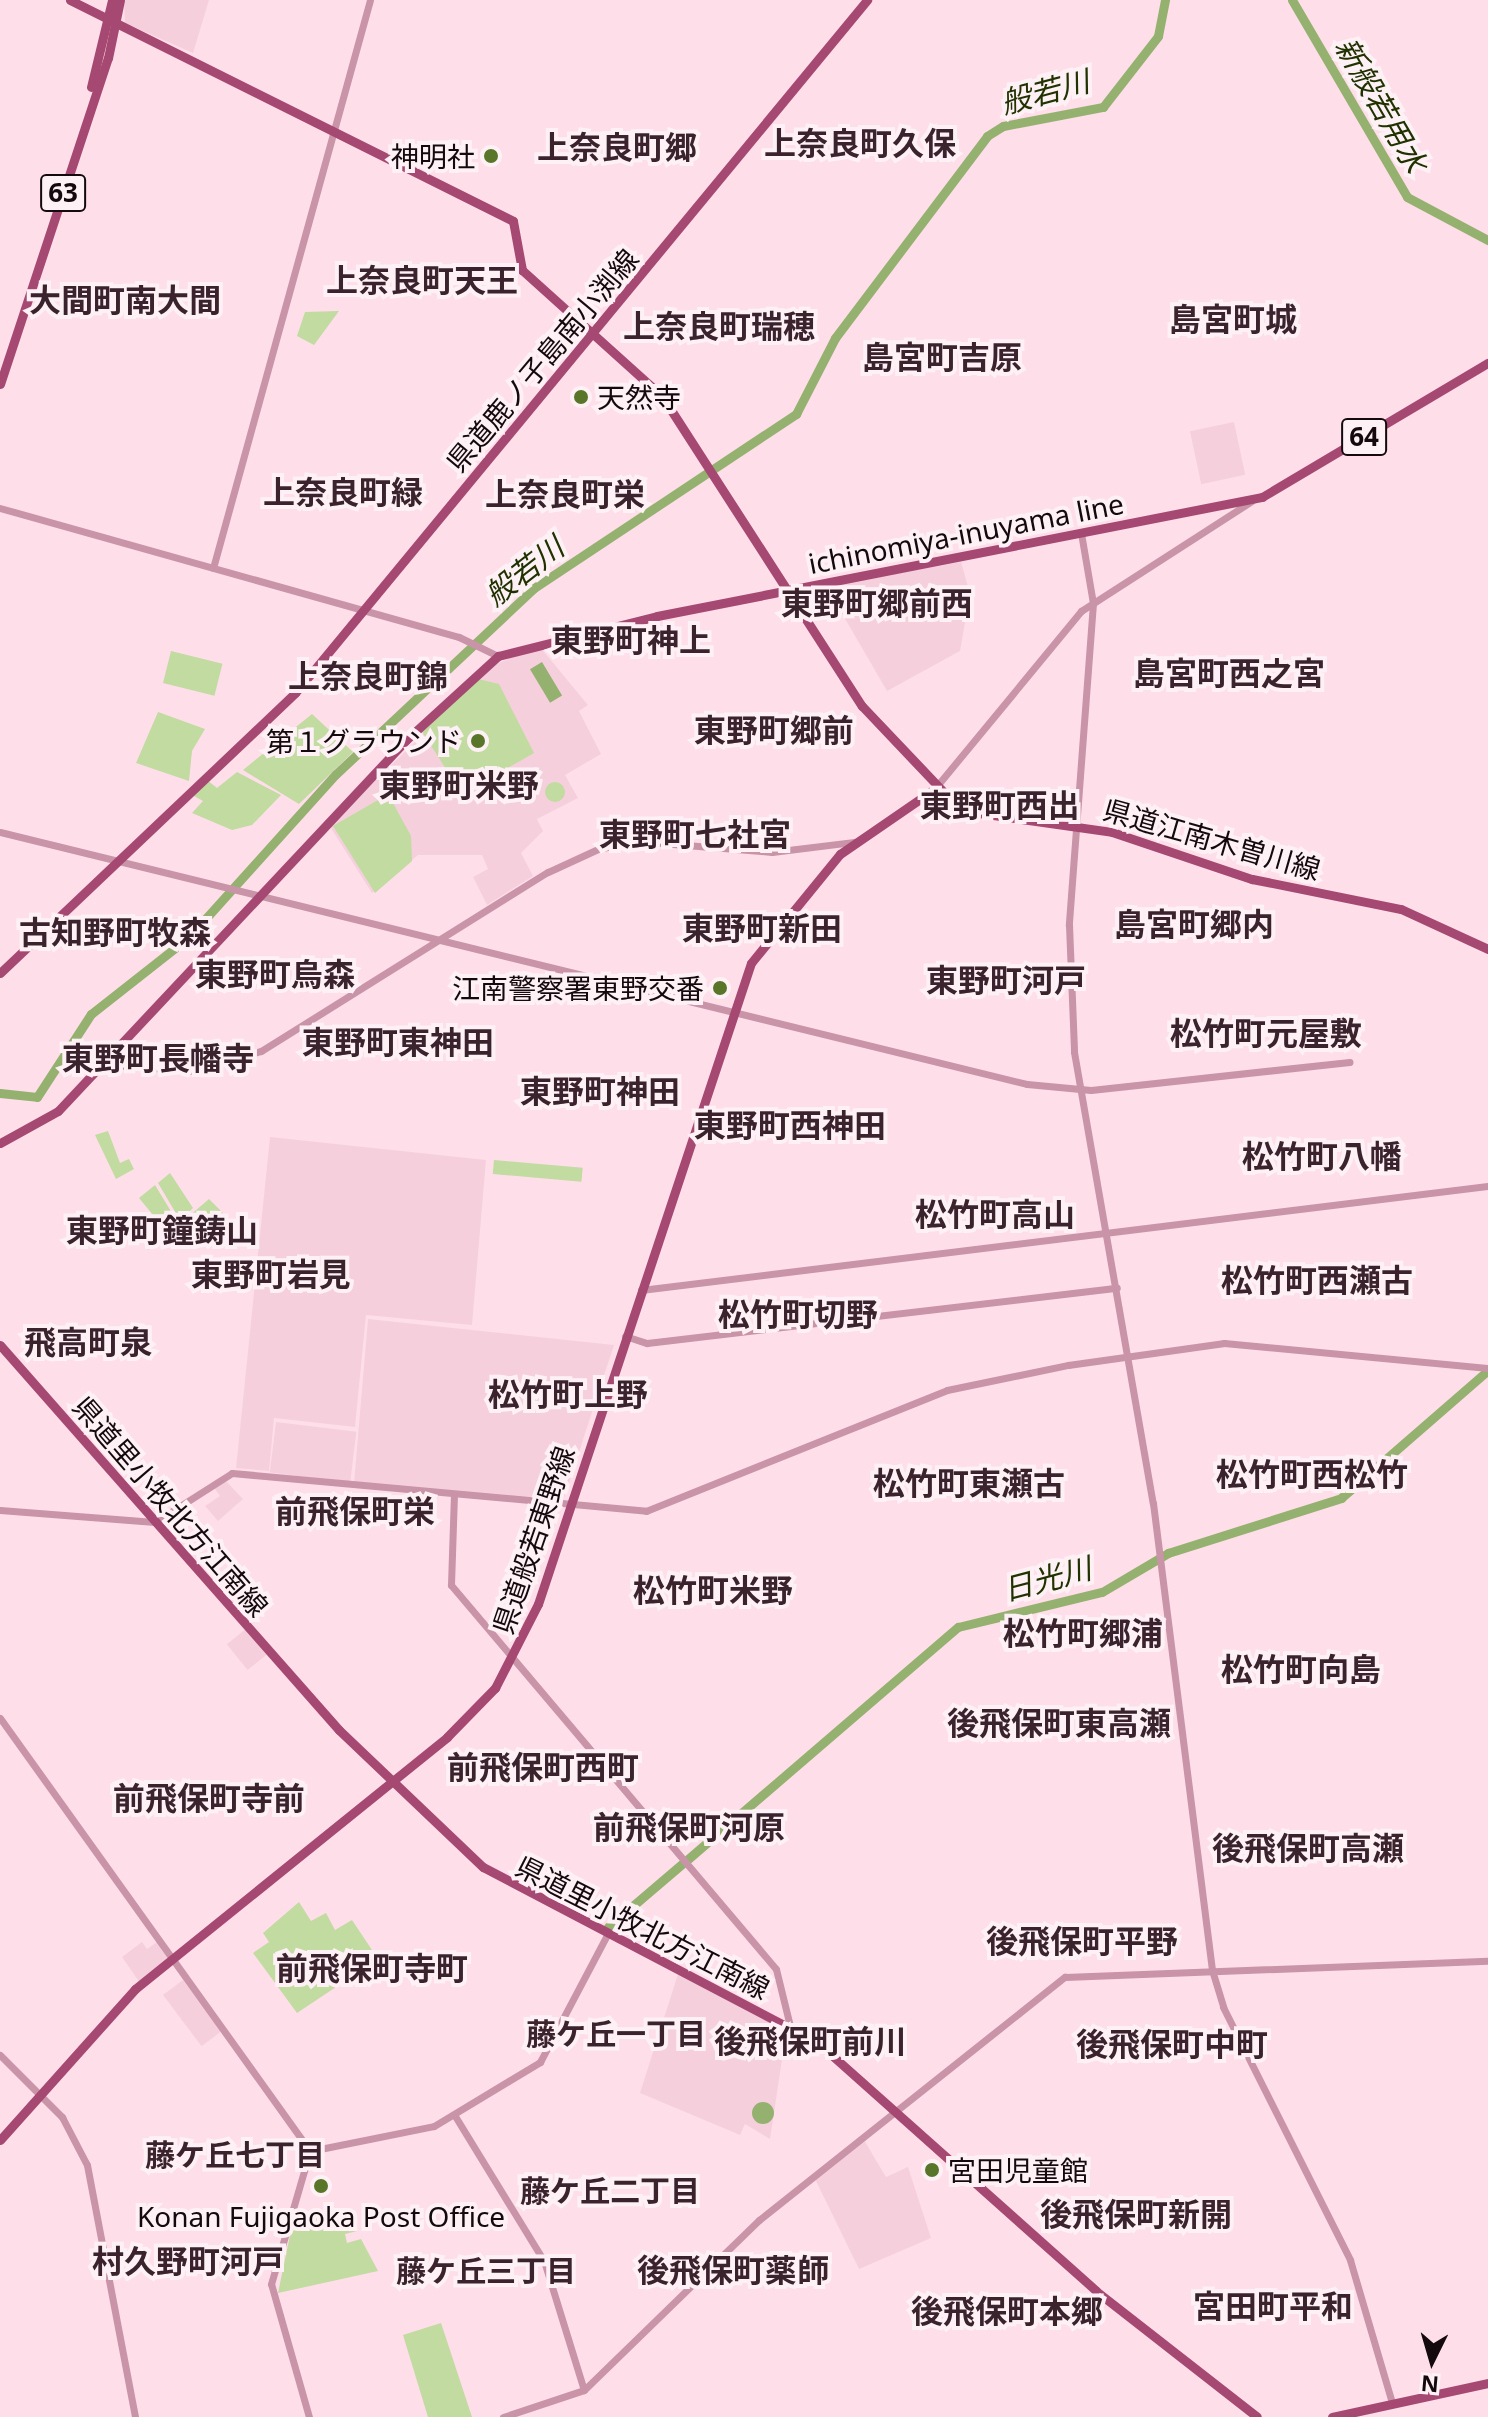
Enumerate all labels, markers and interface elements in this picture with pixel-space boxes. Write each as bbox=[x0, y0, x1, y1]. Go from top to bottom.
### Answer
water label: 新般若用水 bbox=[1328, 31, 1434, 179]
water label: 般若川 bbox=[997, 63, 1093, 121]
district label: 上奈良町久保 bbox=[764, 124, 956, 162]
district label: 上奈良町郷 bbox=[537, 128, 697, 166]
place label: 神明社 bbox=[391, 139, 475, 173]
marker: 神明社 bbox=[482, 147, 500, 165]
road number: 63 bbox=[39, 171, 87, 215]
street label: 県道鹿ノ子島南小渕線 bbox=[439, 242, 645, 478]
district label: 上奈良町天王 bbox=[326, 261, 518, 299]
district label: 大間町南大間 bbox=[29, 281, 221, 319]
district label: 島宮町城 bbox=[1169, 300, 1297, 338]
district label: 上奈良町瑞穂 bbox=[623, 307, 815, 345]
district label: 島宮町吉原 bbox=[862, 338, 1022, 376]
place label: 天然寺 bbox=[597, 380, 681, 414]
marker: 天然寺 bbox=[572, 388, 590, 406]
road number: 64 bbox=[1340, 415, 1388, 459]
district label: 上奈良町緑 bbox=[263, 473, 423, 511]
district label: 上奈良町栄 bbox=[485, 475, 645, 513]
street label: ichinomiya-inuyama line bbox=[806, 486, 1126, 580]
water label: 般若川 bbox=[477, 529, 571, 613]
district label: 東野町郷前西 bbox=[781, 584, 973, 622]
district label: 東野町神上 bbox=[551, 621, 711, 659]
district label: 島宮町西之宮 bbox=[1133, 654, 1325, 692]
district label: 上奈良町錦 bbox=[288, 657, 448, 695]
district label: 東野町郷前 bbox=[694, 711, 854, 749]
place label: 第１グラウンド bbox=[266, 724, 462, 758]
marker: 第１グラウンド bbox=[469, 732, 487, 750]
district label: 東野町米野 bbox=[379, 766, 539, 804]
district label: 東野町西出 bbox=[920, 786, 1080, 824]
street label: 県道江南木曽川線 bbox=[1100, 792, 1324, 886]
district label: 東野町七社宮 bbox=[599, 815, 791, 853]
district label: 島宮町郷内 bbox=[1114, 905, 1274, 943]
district label: 東野町新田 bbox=[682, 909, 842, 947]
district label: 古知野町牧森 bbox=[19, 913, 211, 951]
district label: 東野町烏森 bbox=[195, 955, 355, 993]
district label: 東野町河戸 bbox=[926, 961, 1086, 999]
place label: 江南警察署東野交番 bbox=[452, 971, 704, 1005]
marker: 江南警察署東野交番 bbox=[711, 979, 729, 997]
district label: 松竹町元屋敷 bbox=[1170, 1014, 1362, 1052]
district label: 東野町東神田 bbox=[302, 1023, 494, 1061]
district label: 東野町長幡寺 bbox=[62, 1039, 254, 1077]
district label: 東野町神田 bbox=[520, 1072, 680, 1110]
district label: 東野町西神田 bbox=[694, 1106, 886, 1144]
district label: 松竹町八幡 bbox=[1242, 1137, 1402, 1175]
district label: 松竹町高山 bbox=[915, 1195, 1075, 1233]
district label: 東野町鐘鋳山 bbox=[66, 1211, 258, 1249]
district label: 東野町岩見 bbox=[191, 1255, 351, 1293]
district label: 松竹町西瀬古 bbox=[1221, 1261, 1413, 1299]
district label: 松竹町切野 bbox=[718, 1295, 878, 1333]
district label: 飛高町泉 bbox=[24, 1323, 152, 1361]
district label: 松竹町上野 bbox=[488, 1375, 648, 1413]
street label: 県道里小牧北方江南線 bbox=[66, 1389, 276, 1623]
street label: 県道般若東野線 bbox=[485, 1442, 581, 1638]
district label: 松竹町西松竹 bbox=[1216, 1455, 1408, 1493]
district label: 松竹町東瀬古 bbox=[873, 1464, 1065, 1502]
district label: 前飛保町栄 bbox=[275, 1492, 435, 1530]
water label: 日光川 bbox=[999, 1550, 1095, 1608]
district label: 松竹町米野 bbox=[633, 1571, 793, 1609]
district label: 松竹町郷浦 bbox=[1003, 1614, 1163, 1652]
district label: 松竹町向島 bbox=[1221, 1650, 1381, 1688]
district label: 後飛保町東高瀬 bbox=[947, 1704, 1171, 1742]
district label: 前飛保町西町 bbox=[447, 1748, 639, 1786]
district label: 前飛保町寺前 bbox=[113, 1779, 305, 1817]
district label: 前飛保町河原 bbox=[593, 1808, 785, 1846]
district label: 後飛保町高瀬 bbox=[1212, 1829, 1404, 1867]
street label: 県道里小牧北方江南線 bbox=[511, 1848, 775, 2006]
district label: 後飛保町平野 bbox=[986, 1922, 1178, 1960]
district label: 前飛保町寺町 bbox=[276, 1949, 468, 1987]
district label: 藤ケ丘一丁目 bbox=[526, 2016, 706, 2052]
district label: 後飛保町前川 bbox=[714, 2022, 906, 2060]
district label: 後飛保町中町 bbox=[1076, 2025, 1268, 2063]
district label: 藤ケ丘七丁目 bbox=[145, 2137, 325, 2173]
place label: 宮田児童館 bbox=[948, 2153, 1088, 2187]
marker: 宮田児童館 bbox=[923, 2161, 941, 2179]
district label: 藤ケ丘二丁目 bbox=[520, 2173, 700, 2209]
marker: Konan Fujigaoka Post Office bbox=[312, 2177, 330, 2195]
district label: 後飛保町新開 bbox=[1040, 2195, 1232, 2233]
place label: Konan Fujigaoka Post Office bbox=[137, 2199, 505, 2233]
district label: 村久野町河戸 bbox=[92, 2242, 284, 2280]
district label: 後飛保町薬師 bbox=[637, 2251, 829, 2289]
district label: 藤ケ丘三丁目 bbox=[396, 2253, 576, 2289]
district label: 宮田町平和 bbox=[1193, 2287, 1353, 2325]
district label: 後飛保町本郷 bbox=[911, 2292, 1103, 2330]
north arrow bbox=[1392, 2321, 1472, 2401]
text: N bbox=[1420, 2369, 1440, 2401]

